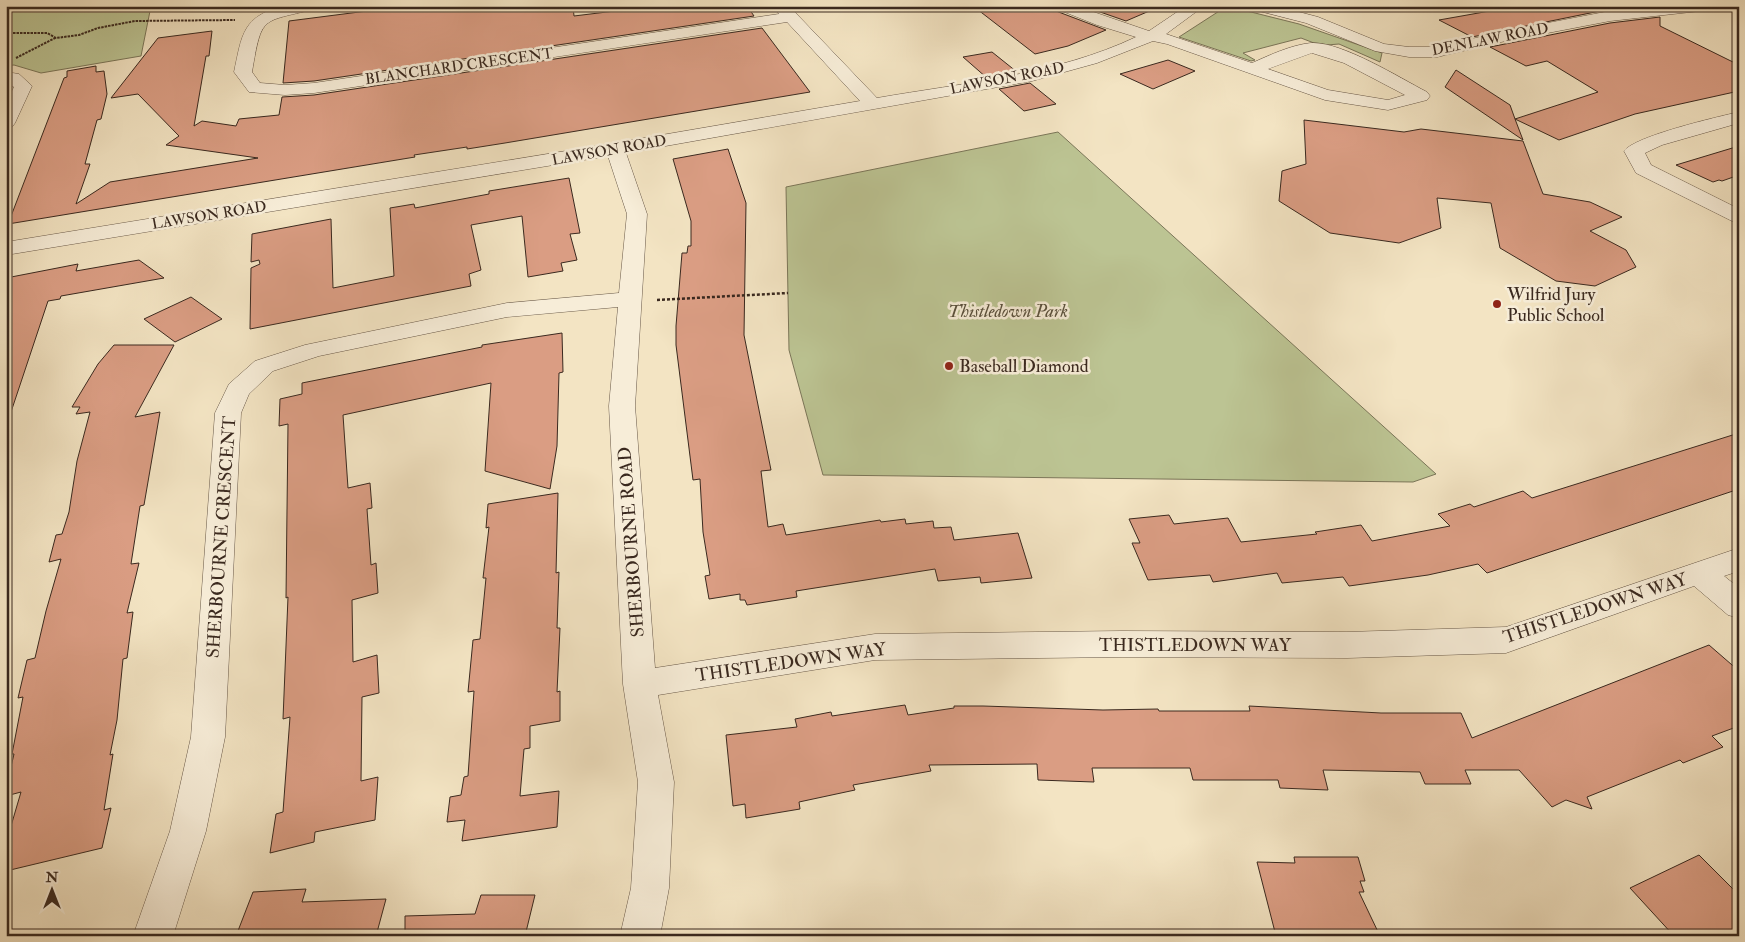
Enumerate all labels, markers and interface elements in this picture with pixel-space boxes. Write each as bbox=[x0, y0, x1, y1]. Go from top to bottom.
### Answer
street label: DENLAW ROAD bbox=[1430, 19, 1550, 60]
street label: BLANCHARD CRESCENT bbox=[364, 44, 554, 89]
street label: LAWSON ROAD bbox=[948, 58, 1066, 99]
street label: LAWSON ROAD bbox=[550, 131, 668, 170]
street label: LAWSON ROAD bbox=[150, 197, 268, 234]
place label: Wilfrid Jury Public School bbox=[1506, 283, 1605, 327]
marker: Wilfrid Jury Public School bbox=[1491, 298, 1503, 310]
park label: Thistledown Park bbox=[948, 300, 1068, 323]
place label: Baseball Diamond bbox=[959, 355, 1089, 378]
marker: Baseball Diamond bbox=[943, 360, 955, 372]
street label: SHERBOURNE CRESCENT bbox=[202, 415, 241, 659]
street label: SHERBOURNE ROAD bbox=[613, 446, 650, 638]
street label: THISTLEDOWN WAY bbox=[1500, 568, 1691, 649]
street label: THISTLEDOWN WAY bbox=[1099, 634, 1292, 657]
street label: THISTLEDOWN WAY bbox=[694, 638, 889, 687]
north arrow bbox=[28, 864, 78, 914]
text: N bbox=[45, 869, 59, 886]

